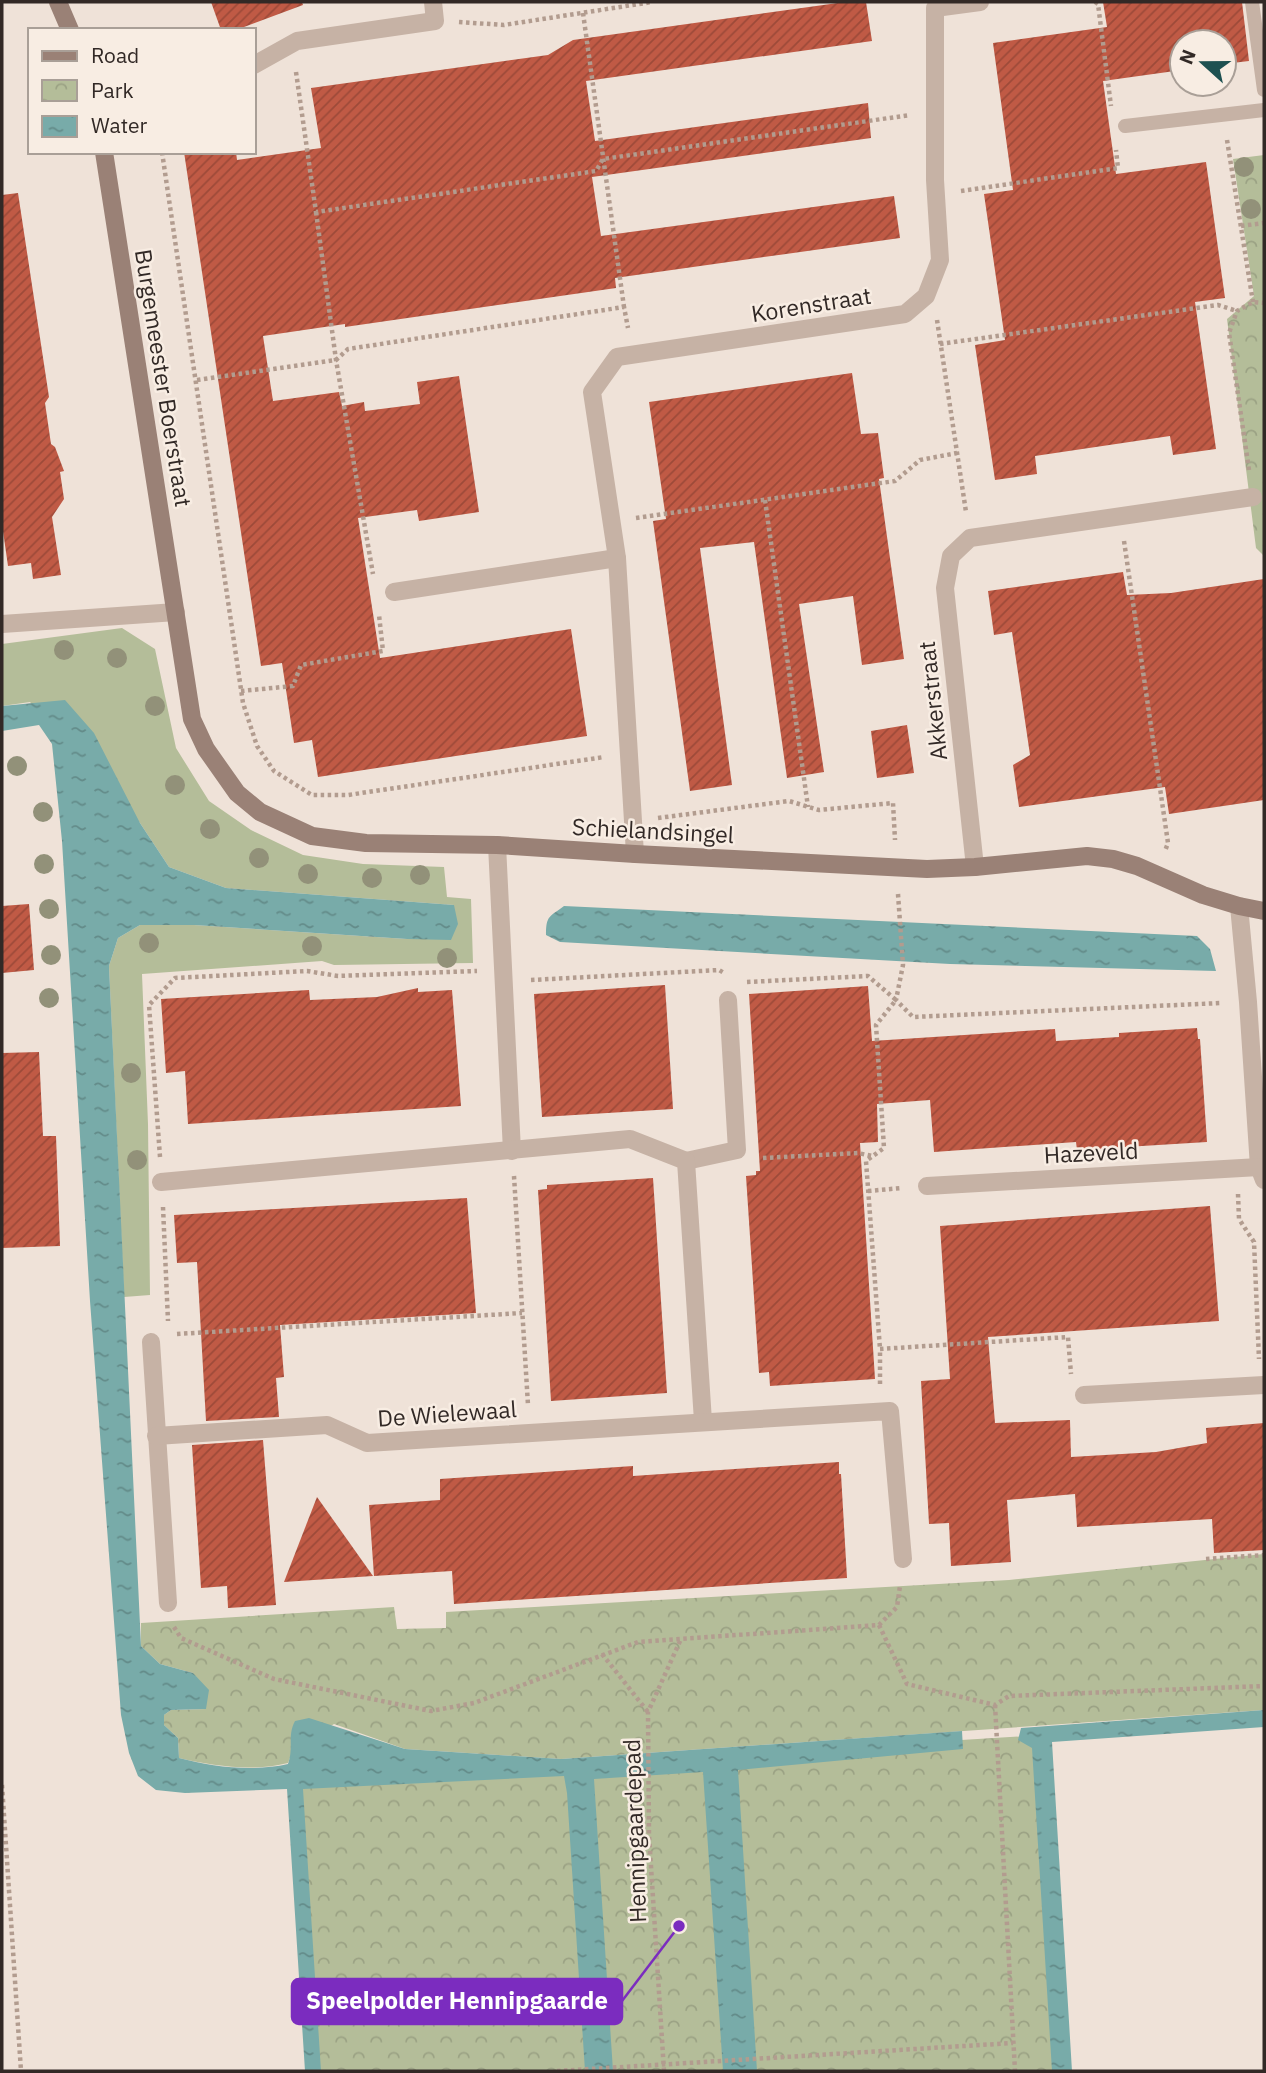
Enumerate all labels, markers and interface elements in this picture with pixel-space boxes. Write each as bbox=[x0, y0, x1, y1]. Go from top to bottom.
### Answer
legend bbox=[28, 28, 256, 154]
north arrow bbox=[1168, 28, 1238, 98]
text: Road bbox=[91, 41, 139, 69]
text: N bbox=[1173, 46, 1201, 68]
text: Park bbox=[91, 76, 134, 104]
text: Water bbox=[91, 111, 148, 139]
street label: Burgemeester Boerstraat bbox=[129, 247, 199, 509]
street label: Korenstraat bbox=[749, 280, 873, 328]
street label: Akkerstraat bbox=[911, 640, 953, 762]
street label: Schielandsingel bbox=[571, 811, 735, 849]
street label: Hazeveld bbox=[1043, 1135, 1139, 1169]
street label: De Wielewaal bbox=[376, 1393, 518, 1433]
street label: Hennipgaardepad bbox=[616, 1739, 652, 1923]
callout: Speelpolder Hennipgaarde bbox=[292, 1979, 622, 2024]
text: Speelpolder Hennipgaarde bbox=[306, 1984, 608, 2016]

